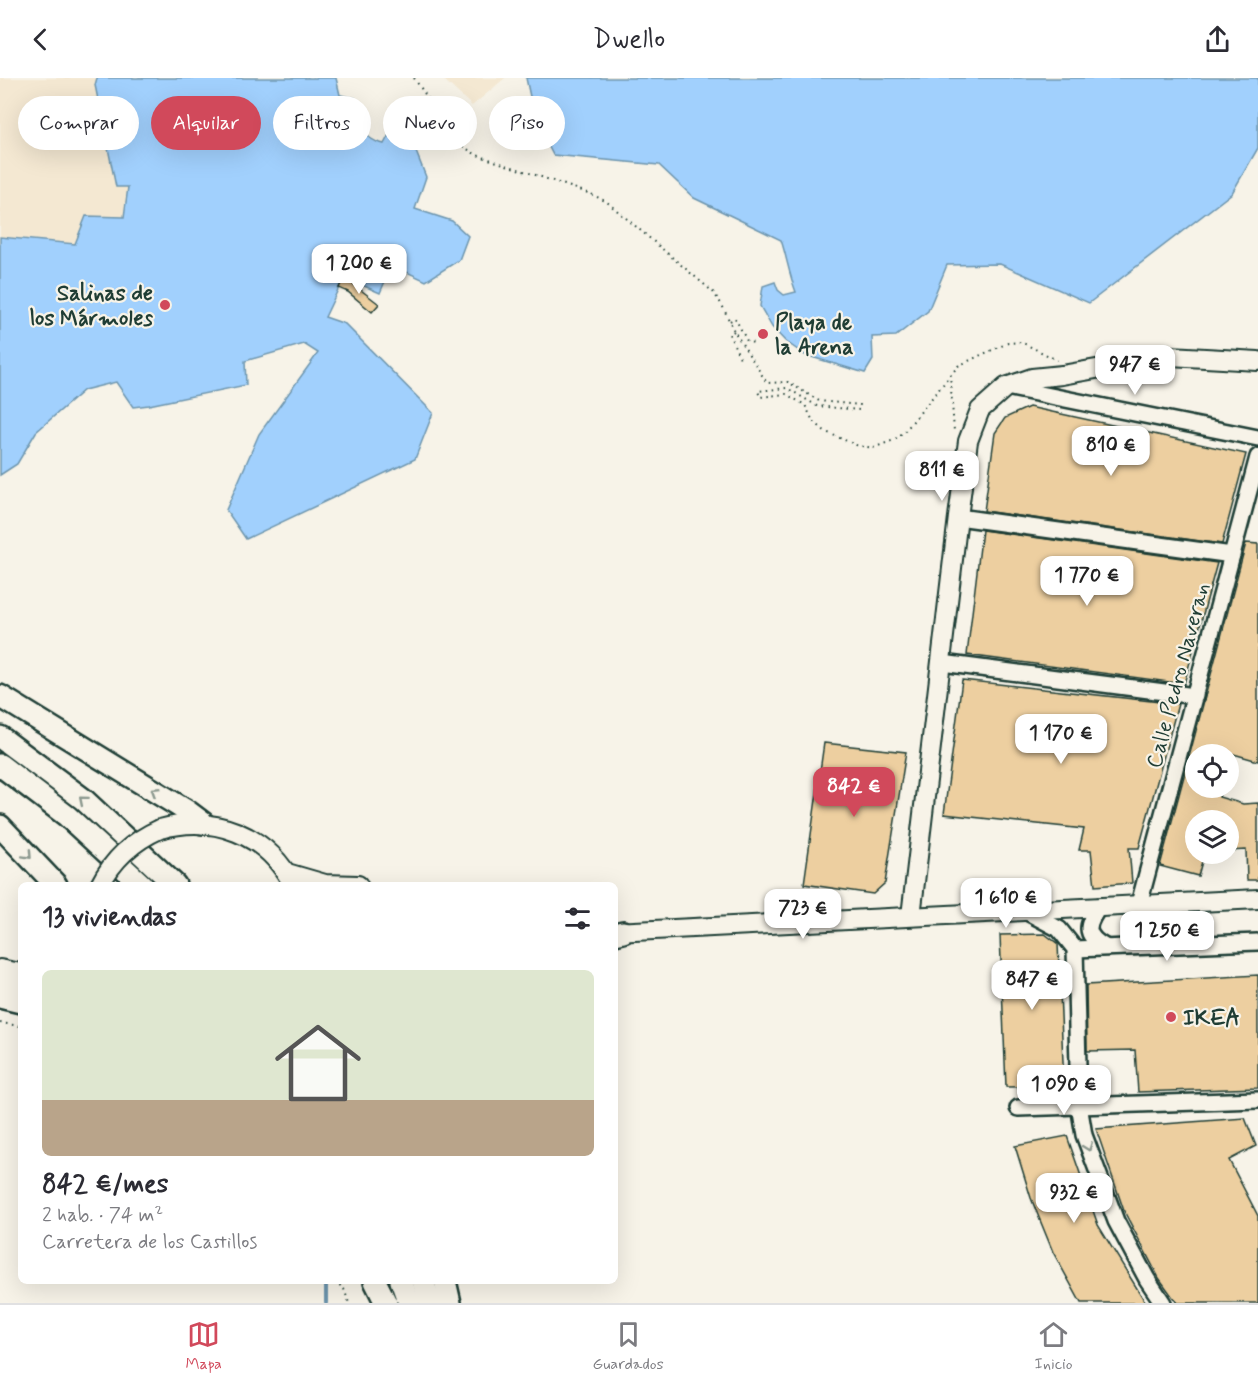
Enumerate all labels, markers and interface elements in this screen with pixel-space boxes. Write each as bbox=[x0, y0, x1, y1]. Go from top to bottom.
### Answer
text: Dwello bbox=[593, 22, 665, 57]
icon: back bbox=[24, 23, 57, 56]
icon: share bbox=[1201, 23, 1234, 56]
chip: Comprar bbox=[18, 96, 139, 150]
chip: Alquilar bbox=[151, 96, 261, 150]
chip: Filtros bbox=[273, 96, 371, 150]
chip: Nuevo bbox=[383, 96, 477, 150]
chip: Piso bbox=[489, 96, 565, 150]
pin: 1 200 € bbox=[304, 244, 414, 295]
text: 1 200 € bbox=[326, 250, 392, 277]
place label: Salinas de los Mármoles bbox=[30, 280, 153, 333]
marker: Salinas de los Mármoles bbox=[158, 298, 172, 312]
place label: Playa de la Arena bbox=[775, 309, 854, 362]
marker: Playa de la Arena bbox=[756, 327, 770, 341]
pin: 947 € bbox=[1093, 345, 1177, 396]
text: 947 € bbox=[1109, 351, 1161, 378]
pin: 810 € bbox=[1069, 426, 1153, 477]
text: 810 € bbox=[1086, 432, 1136, 459]
pin: 811 € bbox=[900, 451, 984, 502]
text: 811 € bbox=[919, 457, 965, 484]
pin: 1 770 € bbox=[1032, 556, 1142, 607]
text: 1 770 € bbox=[1054, 562, 1120, 589]
street label: Calle Pedro Naveran bbox=[1141, 580, 1217, 771]
pin: 1 170 € bbox=[1006, 714, 1116, 765]
text: 1 170 € bbox=[1029, 720, 1093, 747]
map controls bbox=[1185, 744, 1239, 864]
button: locate bbox=[1185, 744, 1239, 798]
pin: 842 € bbox=[812, 767, 896, 818]
text: 842 € bbox=[827, 773, 881, 800]
one-way arrow bbox=[150, 787, 161, 798]
one-way arrow bbox=[79, 796, 90, 807]
button: layers bbox=[1185, 810, 1239, 864]
one-way arrow bbox=[21, 849, 32, 859]
pin: 1 610 € bbox=[951, 878, 1061, 929]
text: 1 610 € bbox=[975, 884, 1037, 911]
pin: 723 € bbox=[761, 889, 845, 940]
text: 723 € bbox=[778, 895, 828, 922]
text: 13 viviendas bbox=[42, 901, 177, 935]
icon: filters bbox=[561, 902, 594, 935]
pin: 1 250 € bbox=[1112, 911, 1222, 962]
text: 1 250 € bbox=[1134, 917, 1200, 944]
pin: 847 € bbox=[990, 960, 1074, 1011]
text: 847 € bbox=[1005, 966, 1059, 993]
place label: IKEA bbox=[1183, 1005, 1240, 1033]
icon: home bbox=[264, 1009, 372, 1117]
marker: IKEA bbox=[1164, 1010, 1178, 1024]
pin: 1 090 € bbox=[1009, 1065, 1119, 1116]
text: 1 090 € bbox=[1031, 1071, 1097, 1098]
one-way arrow bbox=[1081, 1142, 1094, 1152]
text: 842 €/mes bbox=[42, 1168, 169, 1202]
pin: 932 € bbox=[1032, 1173, 1116, 1224]
text: 932 € bbox=[1050, 1179, 1098, 1206]
text: 2 hab. · 74 m² bbox=[42, 1202, 163, 1229]
text: Carretera de los Castillos bbox=[42, 1229, 257, 1256]
tab: Mapa bbox=[185, 1318, 222, 1375]
tab: Guardados bbox=[593, 1318, 664, 1375]
tab: Inicio bbox=[1034, 1318, 1073, 1375]

